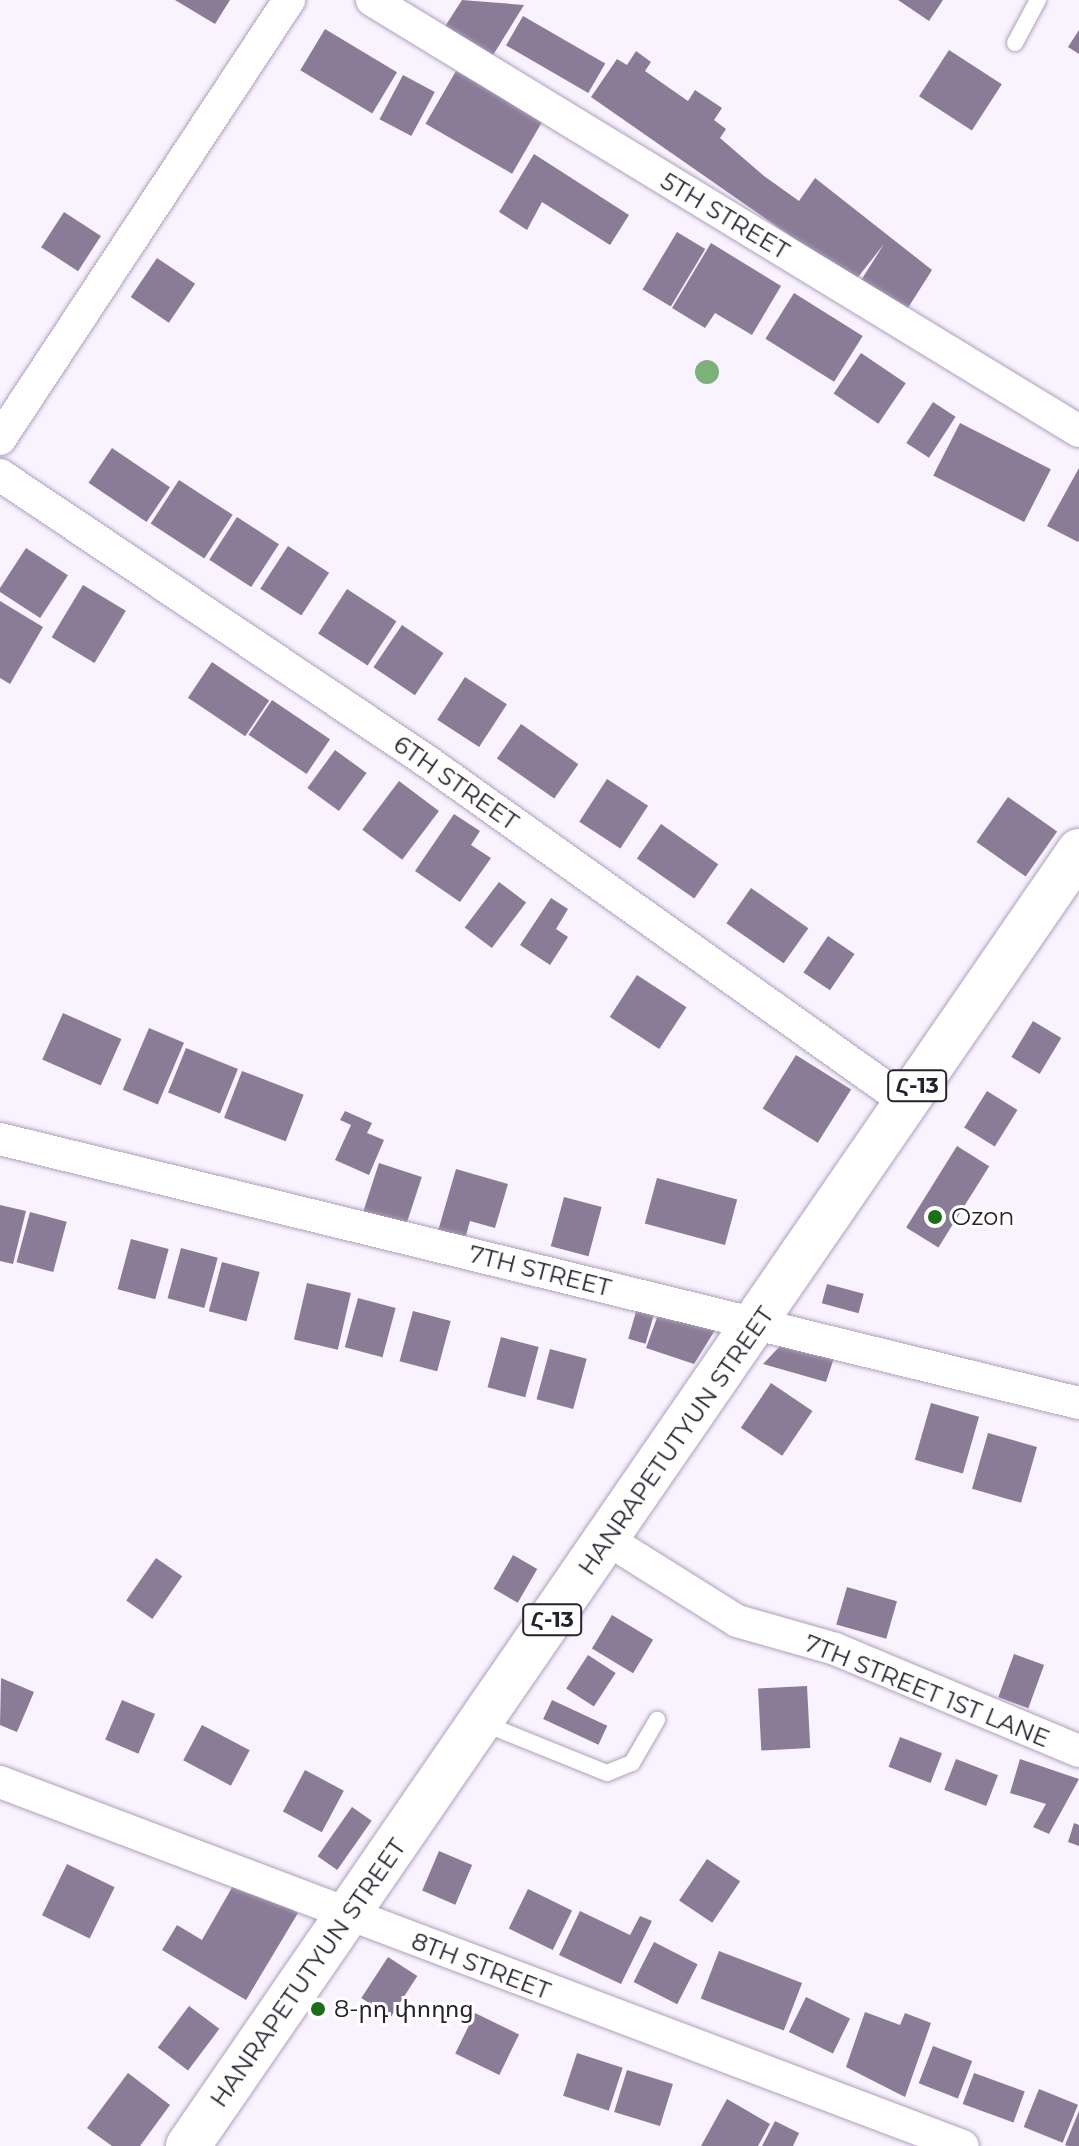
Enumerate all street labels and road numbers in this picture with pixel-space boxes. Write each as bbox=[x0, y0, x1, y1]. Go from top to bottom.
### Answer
street label: 5TH STREET bbox=[656, 166, 794, 266]
street label: 6TH STREET bbox=[388, 729, 524, 837]
road number: Հ-13 bbox=[887, 1068, 947, 1104]
street label: 7TH STREET bbox=[466, 1239, 614, 1303]
street label: HANRAPETUTYUN STREET bbox=[572, 1301, 780, 1581]
road number: Հ-13 bbox=[522, 1602, 582, 1638]
street label: 7TH STREET 1ST LANE bbox=[800, 1629, 1054, 1753]
street label: HANRAPETUTYUN STREET bbox=[204, 1833, 412, 2113]
street label: 8TH STREET bbox=[408, 1926, 554, 2006]

